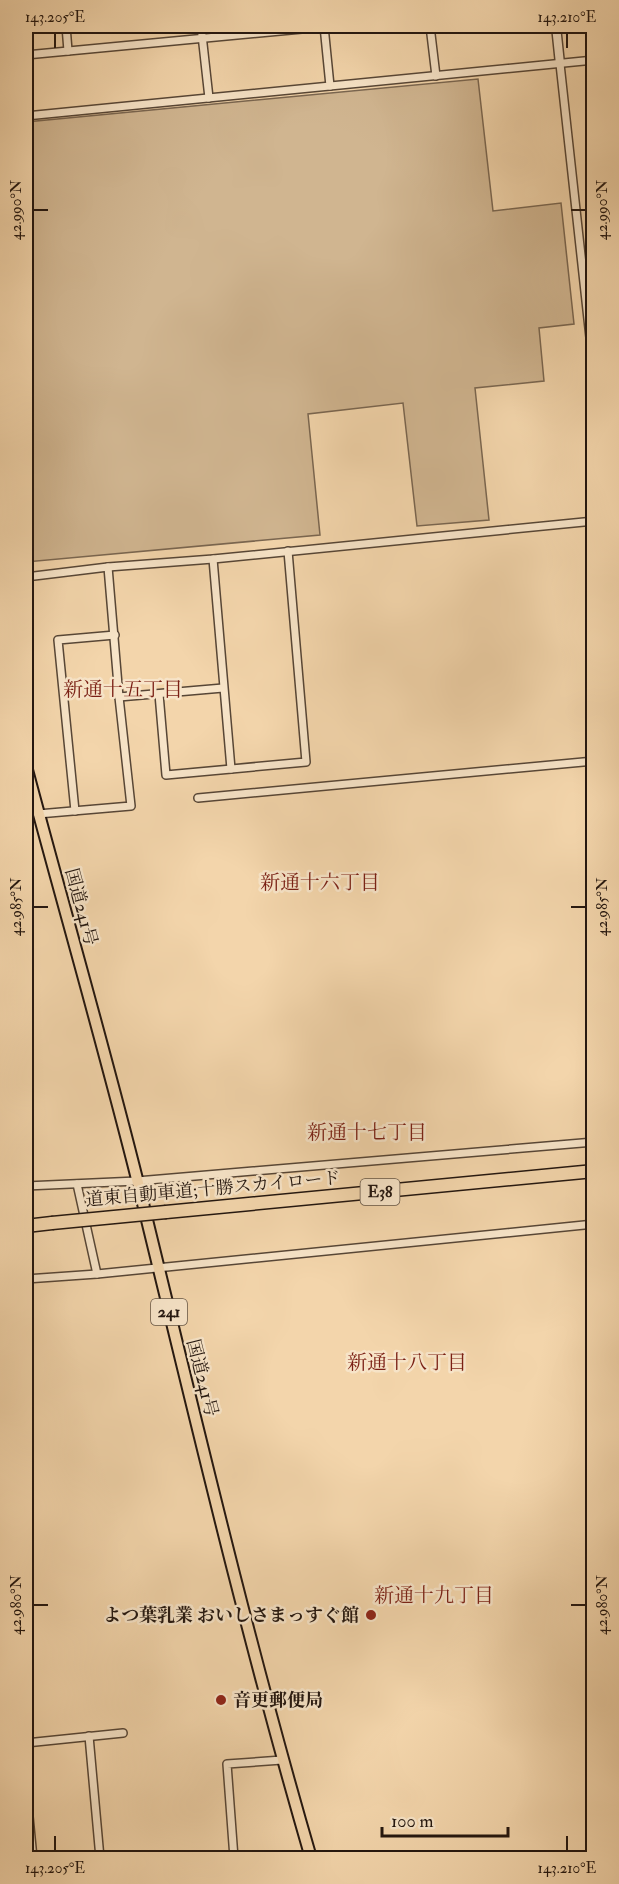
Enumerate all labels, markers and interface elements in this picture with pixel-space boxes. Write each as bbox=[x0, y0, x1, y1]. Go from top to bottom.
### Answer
text: 143.205°E bbox=[25, 8, 85, 27]
text: 143.210°E bbox=[538, 8, 597, 27]
text: 42.990°N bbox=[7, 179, 26, 240]
text: 42.990°N bbox=[593, 179, 612, 240]
district label: 新通十五丁目 bbox=[63, 677, 183, 702]
street label: 国道241号 bbox=[60, 866, 102, 948]
district label: 新通十六丁目 bbox=[260, 870, 380, 895]
text: 42.985°N bbox=[7, 877, 26, 936]
text: 42.985°N bbox=[593, 877, 612, 936]
district label: 新通十七丁目 bbox=[307, 1120, 427, 1145]
street label: 道東自動車道;十勝スカイロード bbox=[84, 1166, 342, 1212]
road number: E38 bbox=[360, 1179, 400, 1205]
road number: 241 bbox=[151, 1299, 187, 1325]
street label: 国道241号 bbox=[181, 1337, 223, 1419]
district label: 新通十八丁目 bbox=[347, 1350, 467, 1375]
text: 42.980°N bbox=[7, 1575, 26, 1635]
text: 42.980°N bbox=[593, 1575, 612, 1635]
district label: 新通十九丁目 bbox=[374, 1583, 494, 1608]
place label: よつ葉乳業 おいしさまっすぐ館 bbox=[103, 1604, 359, 1627]
marker: よつ葉乳業 おいしさまっすぐ館 bbox=[364, 1608, 378, 1622]
place label: 音更郵便局 bbox=[233, 1689, 323, 1712]
marker: 音更郵便局 bbox=[214, 1693, 228, 1707]
scale bar bbox=[382, 1800, 508, 1838]
text: 100 m bbox=[391, 1810, 434, 1833]
text: 143.205°E bbox=[25, 1859, 85, 1878]
text: 143.210°E bbox=[538, 1859, 597, 1878]

